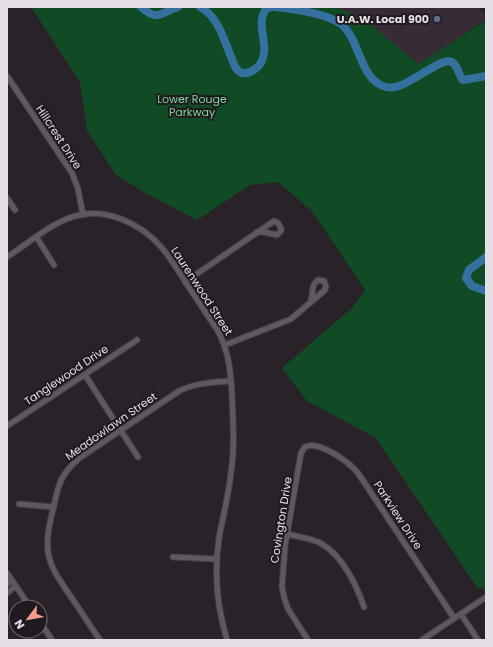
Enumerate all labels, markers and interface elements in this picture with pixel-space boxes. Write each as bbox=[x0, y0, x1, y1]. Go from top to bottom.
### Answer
place label: U.A.W. Local 900 bbox=[337, 11, 429, 27]
marker: U.A.W. Local 900 bbox=[432, 14, 442, 24]
park label: Lower Rouge Parkway bbox=[157, 91, 227, 120]
street label: Hillcrest Drive bbox=[32, 102, 86, 172]
street label: Laurenwood Street bbox=[167, 244, 237, 338]
street label: Tanglewood Drive bbox=[21, 341, 111, 409]
street label: Meadowlawn Street bbox=[62, 388, 160, 464]
street label: Covington Drive bbox=[266, 475, 296, 564]
street label: Parkview Drive bbox=[370, 478, 426, 553]
north arrow bbox=[8, 599, 48, 639]
text: N bbox=[11, 617, 28, 632]

